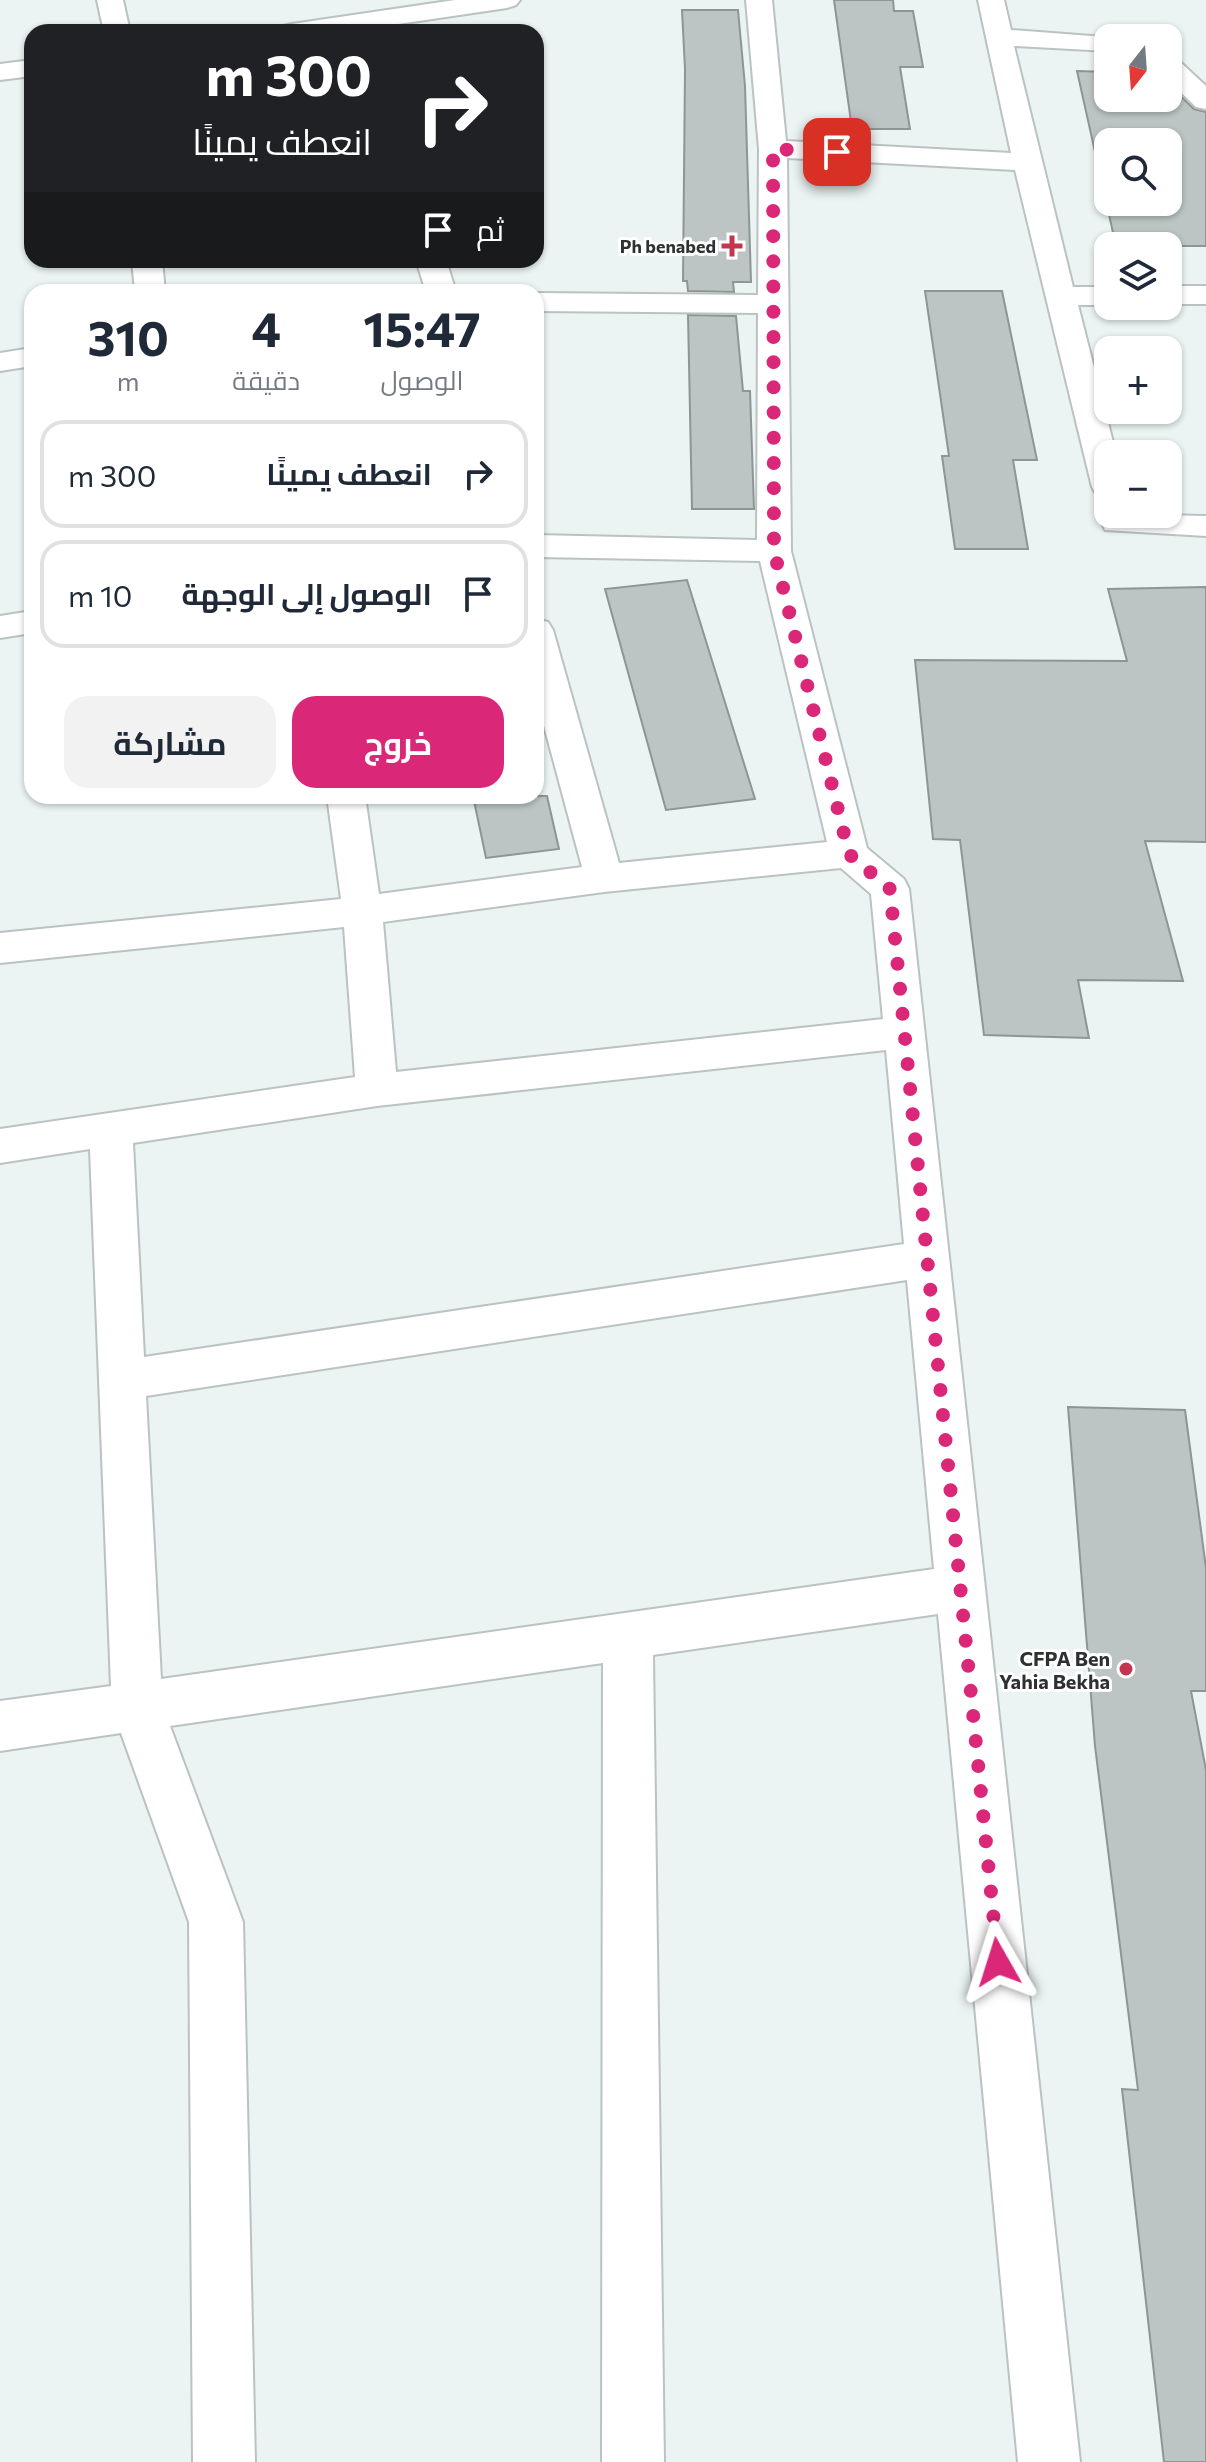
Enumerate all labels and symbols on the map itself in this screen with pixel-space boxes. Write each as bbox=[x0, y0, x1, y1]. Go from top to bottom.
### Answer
north arrow bbox=[1094, 24, 1182, 112]
pin bbox=[803, 118, 871, 186]
place label: Ph benabed bbox=[620, 235, 716, 257]
marker: Ph benabed bbox=[723, 237, 741, 255]
place label: CFPA Ben Yahia Bekha bbox=[999, 1646, 1110, 1693]
marker: CFPA Ben Yahia Bekha bbox=[1117, 1660, 1135, 1678]
position arrow bbox=[956, 1920, 1040, 2004]

